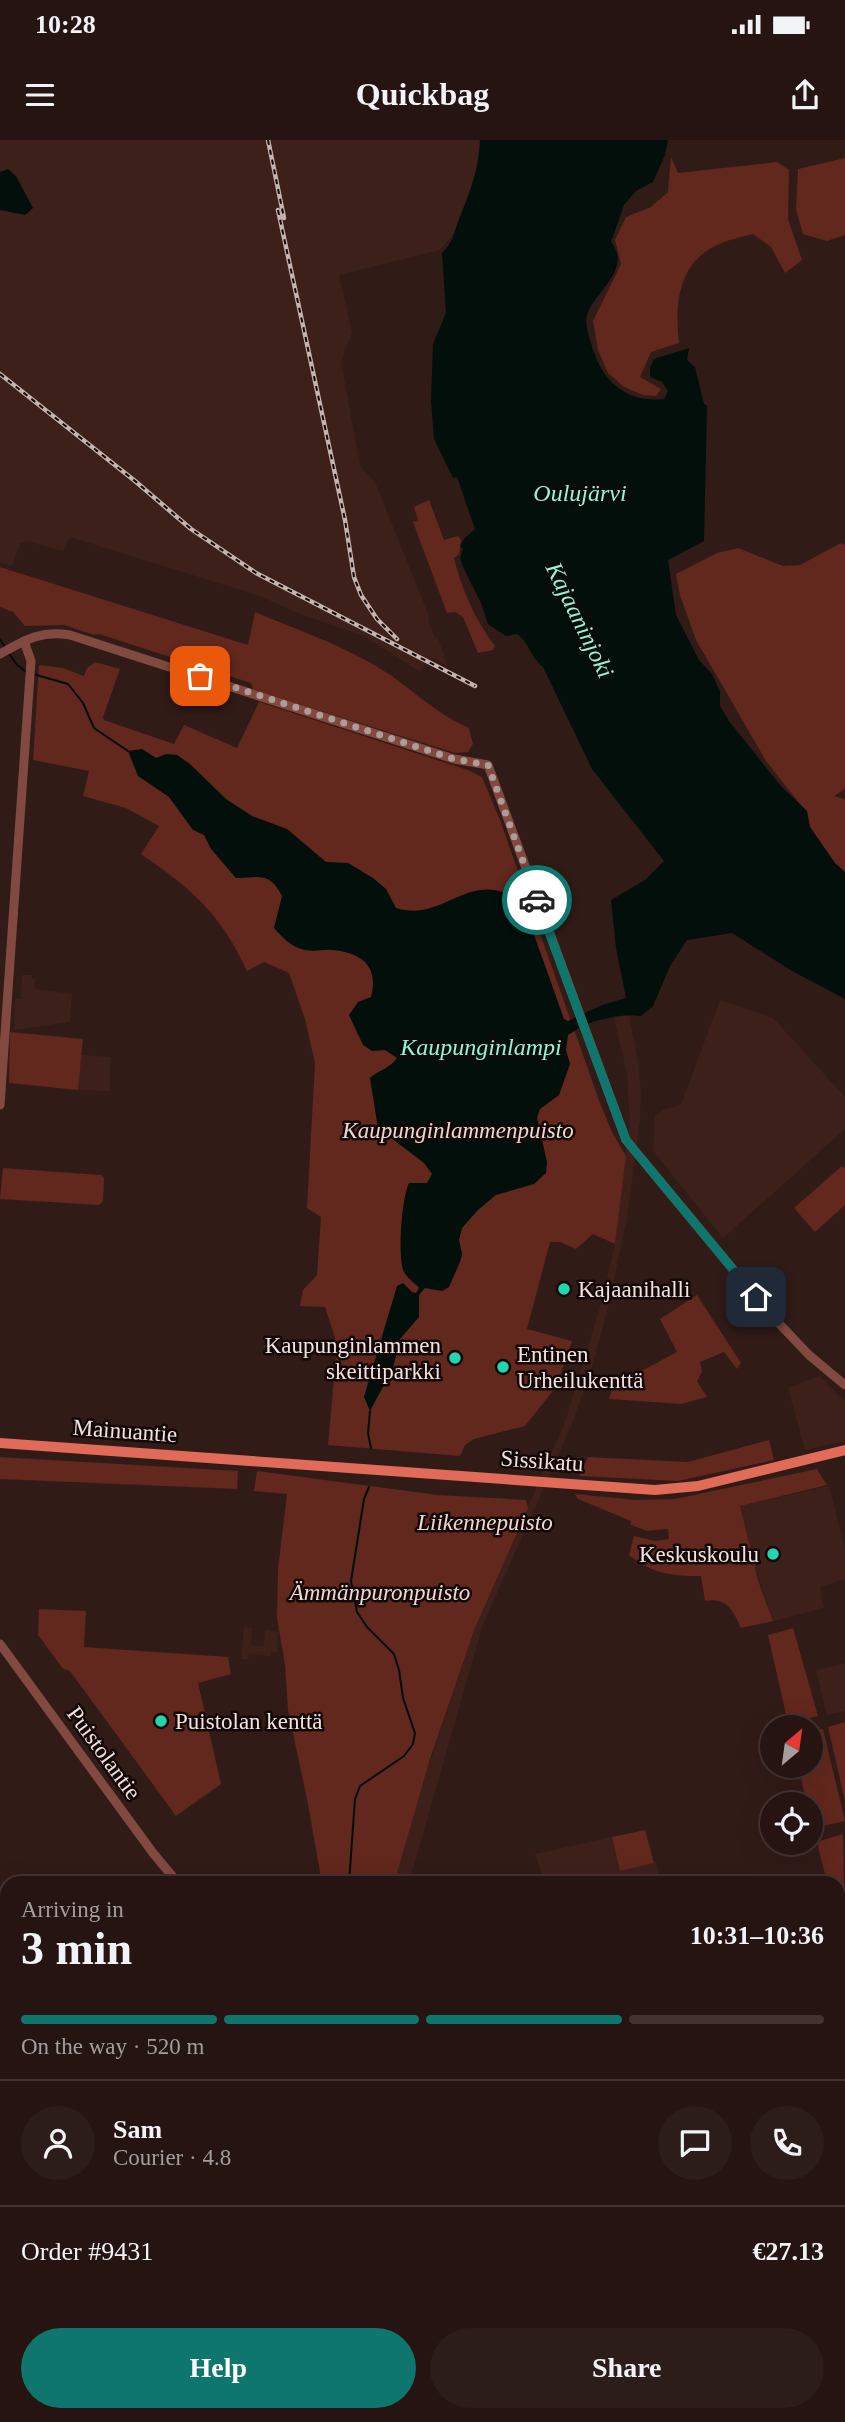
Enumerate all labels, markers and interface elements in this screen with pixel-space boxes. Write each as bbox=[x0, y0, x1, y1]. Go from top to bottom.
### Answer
text: 10:28 bbox=[35, 10, 96, 39]
icon: menu bbox=[21, 76, 59, 114]
text: Quickbag bbox=[356, 76, 489, 112]
icon: share bbox=[786, 76, 824, 114]
water label: Oulujärvi bbox=[533, 480, 627, 506]
water label: Kajaaninjoki bbox=[540, 557, 619, 682]
pin bbox=[170, 646, 230, 706]
icon: bag bbox=[181, 657, 219, 695]
courier bbox=[502, 865, 572, 935]
icon: car bbox=[518, 881, 556, 919]
water label: Kaupunginlampi bbox=[399, 1034, 562, 1060]
park label: Kaupunginlammenpuisto bbox=[341, 1118, 574, 1143]
pin bbox=[726, 1267, 786, 1327]
place label: Kajaanihalli bbox=[578, 1277, 690, 1302]
icon: home bbox=[737, 1278, 775, 1316]
marker: Kajaanihalli bbox=[556, 1281, 572, 1297]
place label: Kaupunginlammen skeittiparkki bbox=[265, 1333, 441, 1384]
place label: Entinen Urheilukenttä bbox=[517, 1342, 643, 1393]
marker: Kaupunginlammen skeittiparkki bbox=[447, 1350, 463, 1366]
marker: Entinen Urheilukenttä bbox=[495, 1359, 511, 1375]
street label: Mainuantie bbox=[72, 1415, 178, 1447]
street label: Sissikatu bbox=[500, 1446, 585, 1476]
park label: Liikennepuisto bbox=[416, 1510, 553, 1535]
place label: Keskuskoulu bbox=[639, 1542, 759, 1567]
marker: Keskuskoulu bbox=[765, 1546, 781, 1562]
park label: Ämmänpuronpuisto bbox=[288, 1580, 470, 1605]
street label: Puistolantie bbox=[62, 1702, 146, 1804]
place label: Puistolan kenttä bbox=[175, 1709, 323, 1734]
marker: Puistolan kenttä bbox=[153, 1713, 169, 1729]
north arrow bbox=[760, 1715, 822, 1778]
map controls bbox=[760, 1715, 823, 1855]
button: locate bbox=[760, 1792, 823, 1855]
text: Arriving in bbox=[21, 1897, 124, 1922]
text: 10:31–10:36 bbox=[690, 1921, 824, 1950]
text: 3 min bbox=[21, 1923, 132, 1974]
text: On the way · 520 m bbox=[21, 2034, 204, 2059]
button: person bbox=[21, 2106, 95, 2180]
button: chat bbox=[658, 2106, 732, 2180]
button: phone bbox=[750, 2106, 824, 2180]
text: Sam bbox=[113, 2115, 162, 2144]
text: Courier · 4.8 bbox=[113, 2145, 231, 2170]
text: Order #9431 bbox=[21, 2237, 153, 2266]
text: €27.13 bbox=[753, 2237, 824, 2266]
button: Help bbox=[21, 2328, 416, 2408]
button: Share bbox=[430, 2328, 824, 2408]

